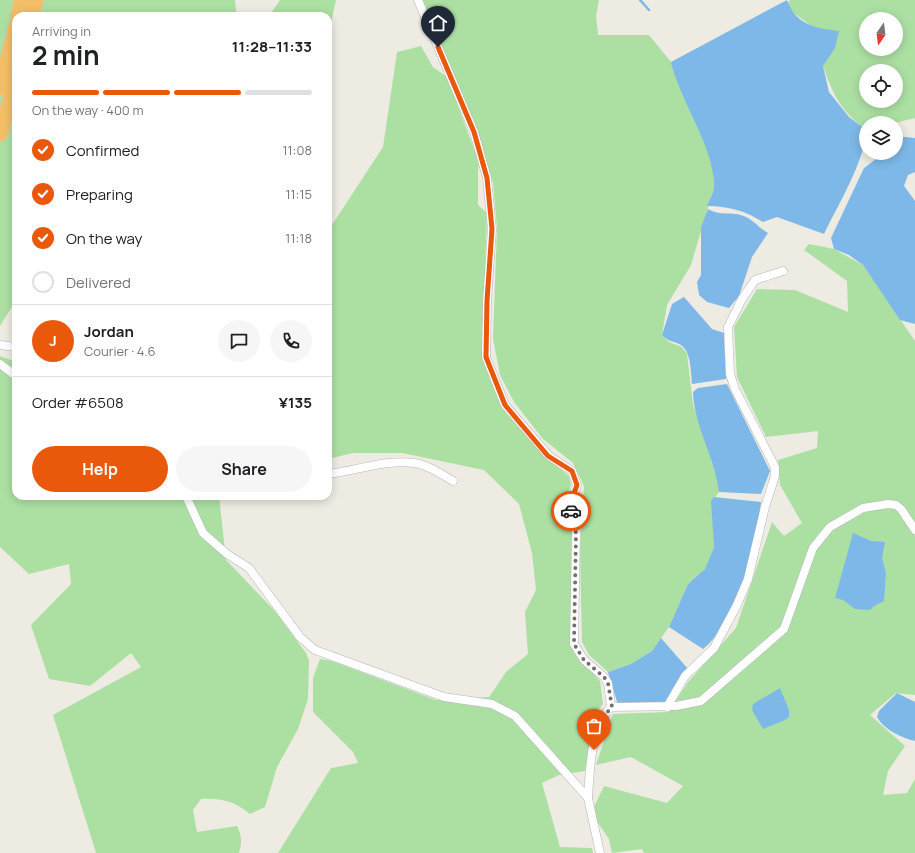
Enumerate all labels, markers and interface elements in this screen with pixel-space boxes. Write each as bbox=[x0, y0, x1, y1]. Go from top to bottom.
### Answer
pin bbox=[421, 6, 455, 47]
icon: home bbox=[427, 12, 449, 34]
north arrow bbox=[859, 12, 903, 56]
map controls bbox=[859, 12, 903, 160]
text: Arriving in bbox=[32, 22, 91, 40]
text: 11:28–11:33 bbox=[232, 36, 312, 57]
text: 2 min bbox=[32, 37, 100, 73]
button: locate bbox=[859, 64, 903, 108]
text: On the way · 400 m bbox=[32, 101, 143, 119]
button: layers bbox=[859, 116, 903, 160]
icon: check bbox=[32, 139, 54, 161]
text: Confirmed bbox=[66, 140, 139, 161]
text: 11:08 bbox=[282, 141, 312, 159]
icon: check bbox=[32, 183, 54, 205]
text: Preparing bbox=[66, 184, 133, 205]
text: 11:15 bbox=[285, 185, 312, 203]
icon: check bbox=[32, 227, 54, 249]
text: On the way bbox=[66, 228, 142, 249]
text: 11:18 bbox=[285, 229, 312, 247]
text: Delivered bbox=[66, 272, 131, 293]
button: chat bbox=[218, 320, 260, 362]
button: phone bbox=[270, 320, 312, 362]
text: Jordan bbox=[84, 321, 134, 342]
text: J bbox=[49, 330, 57, 351]
text: Courier · 4.6 bbox=[84, 342, 156, 360]
text: Order #6508 bbox=[32, 392, 124, 413]
text: ¥135 bbox=[279, 392, 312, 413]
button: Help bbox=[32, 446, 168, 492]
button: Share bbox=[176, 446, 312, 492]
courier bbox=[551, 491, 591, 531]
icon: car bbox=[560, 500, 582, 522]
pin bbox=[577, 709, 611, 750]
icon: bag bbox=[583, 715, 605, 737]

